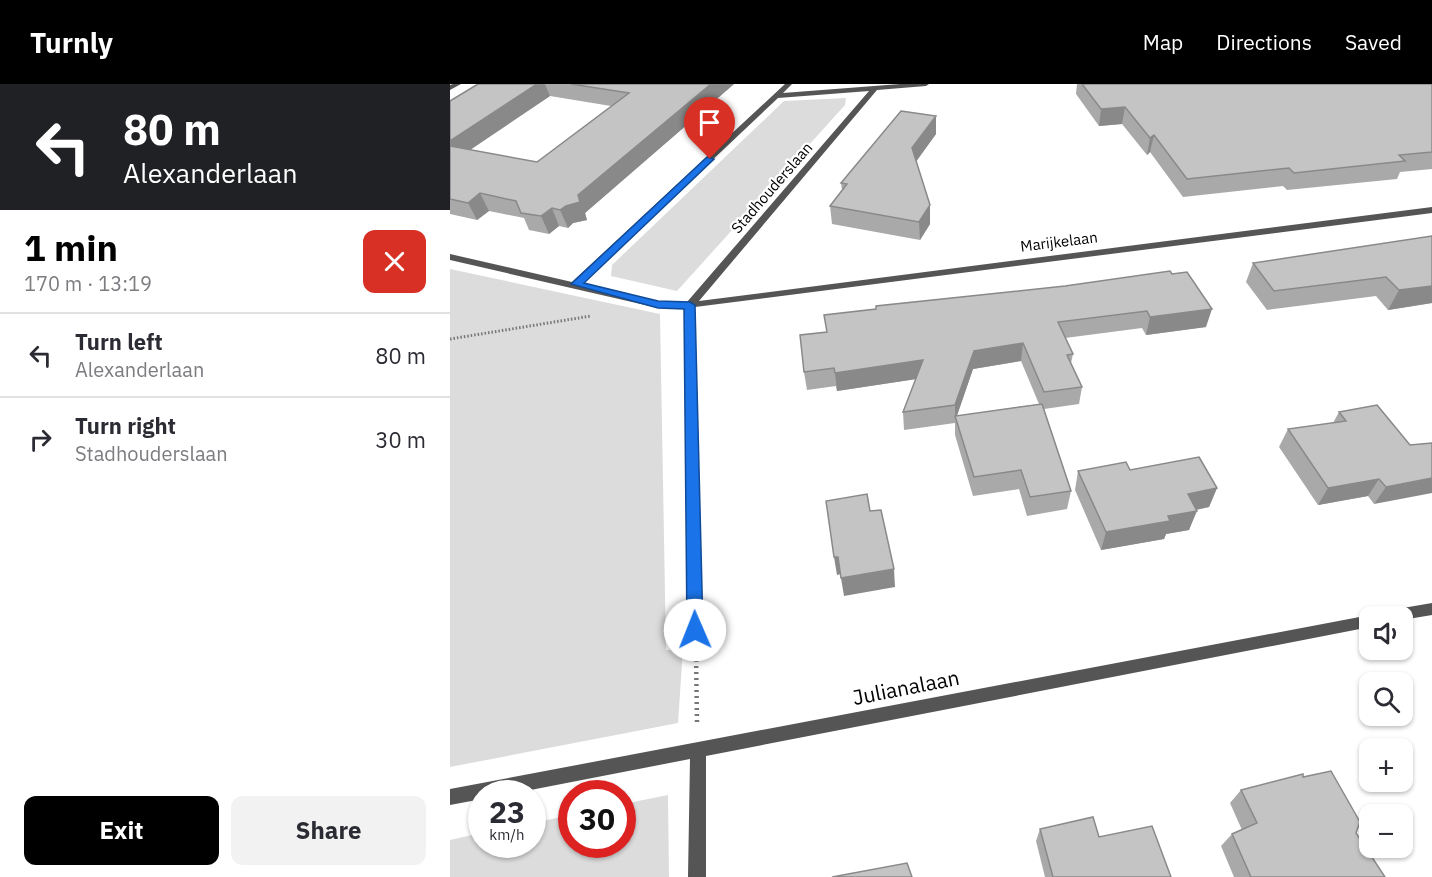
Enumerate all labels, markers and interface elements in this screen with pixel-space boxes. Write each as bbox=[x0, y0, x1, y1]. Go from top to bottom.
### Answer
text: Turnly bbox=[30, 24, 113, 61]
text: Map bbox=[1143, 28, 1183, 56]
text: Directions bbox=[1216, 28, 1312, 56]
text: Saved bbox=[1345, 28, 1402, 56]
pin bbox=[684, 97, 735, 159]
text: 80 m bbox=[123, 102, 221, 157]
icon: arrive bbox=[693, 106, 726, 139]
icon: left bbox=[24, 108, 102, 186]
street label: Stadhouderslaan bbox=[727, 138, 816, 237]
text: Alexanderlaan bbox=[123, 155, 298, 190]
text: 1 min bbox=[24, 224, 118, 271]
street label: Marijkelaan bbox=[1019, 227, 1099, 256]
button: close bbox=[363, 230, 426, 293]
text: 170 m · 13:19 bbox=[24, 270, 152, 297]
text: Turn left bbox=[75, 327, 163, 356]
icon: left bbox=[24, 339, 57, 372]
text: 80 m bbox=[375, 341, 426, 370]
text: Alexanderlaan bbox=[75, 356, 204, 383]
text: Turn right bbox=[75, 411, 176, 440]
icon: right bbox=[24, 423, 57, 456]
text: 30 m bbox=[375, 425, 426, 454]
text: Stadhouderslaan bbox=[75, 440, 228, 467]
position arrow bbox=[663, 598, 727, 662]
map controls bbox=[1359, 606, 1413, 858]
button: sound bbox=[1359, 606, 1413, 660]
street label: Julianalaan bbox=[850, 663, 962, 711]
button: search bbox=[1359, 672, 1413, 726]
button: + bbox=[1359, 738, 1413, 792]
speed limit sign: 30 bbox=[558, 780, 636, 858]
text: 23 bbox=[489, 792, 525, 831]
button: Exit bbox=[24, 796, 219, 865]
button: Share bbox=[231, 796, 426, 865]
button: − bbox=[1359, 804, 1413, 858]
text: km/h bbox=[489, 825, 525, 844]

